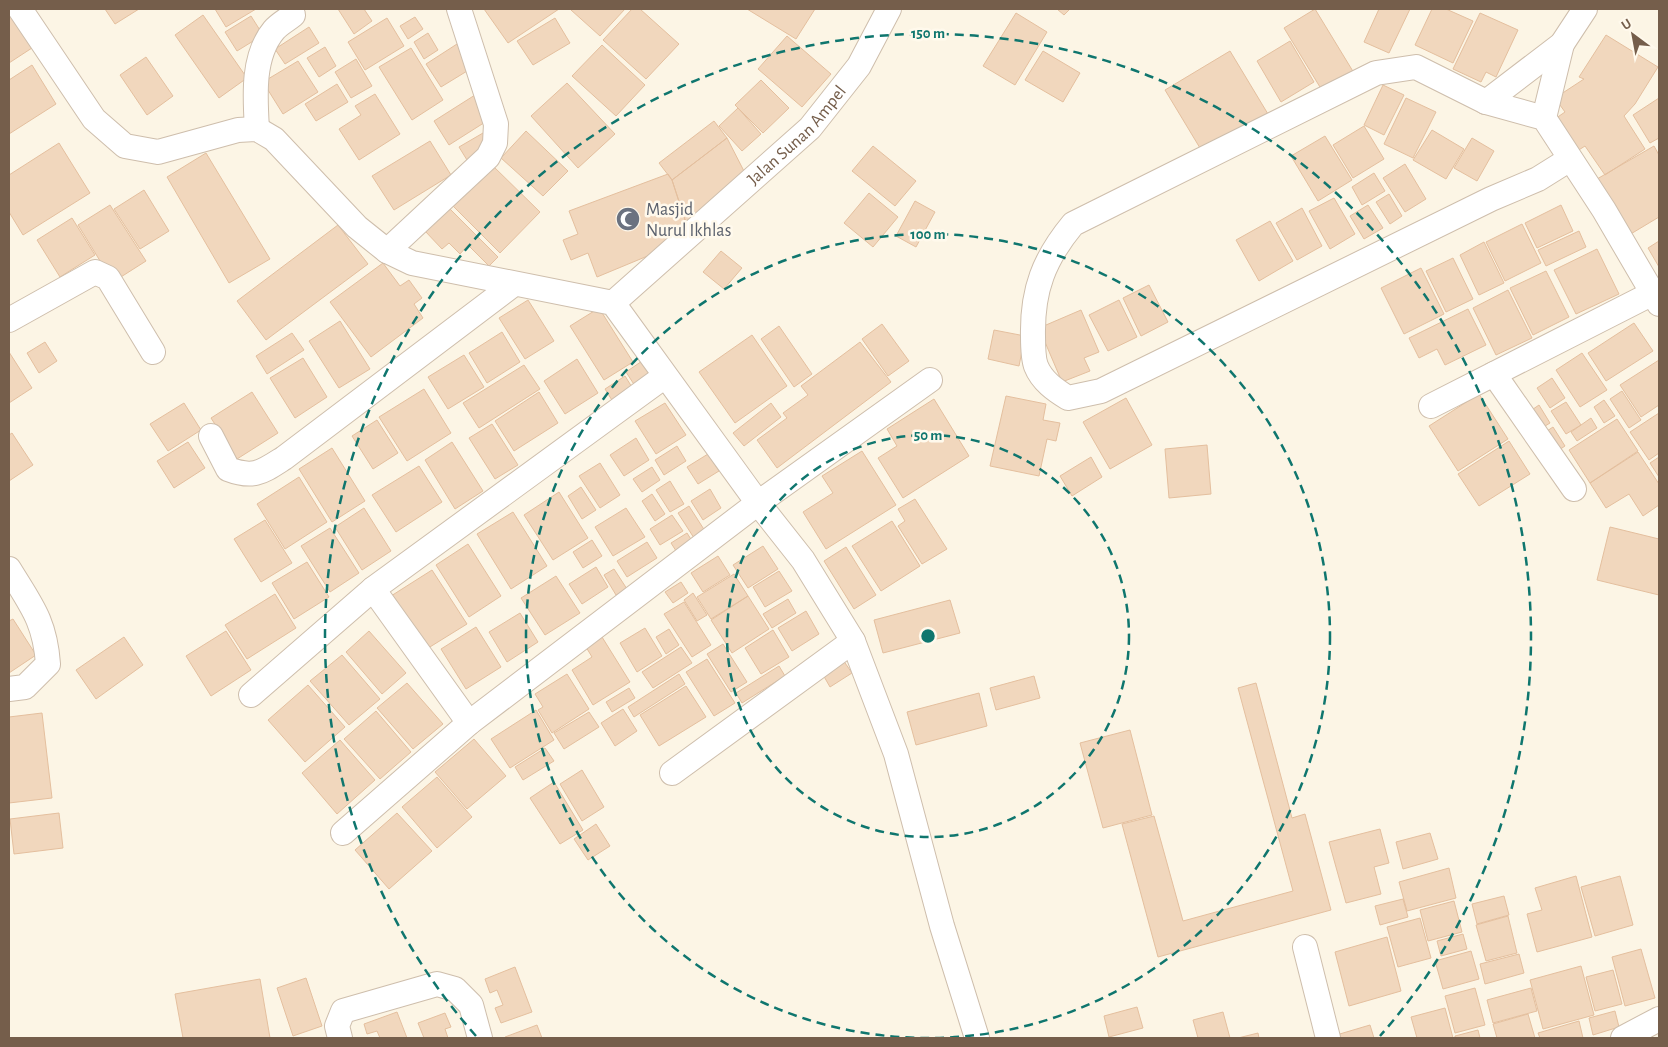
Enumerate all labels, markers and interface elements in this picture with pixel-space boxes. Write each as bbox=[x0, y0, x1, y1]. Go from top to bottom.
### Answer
north arrow bbox=[1608, 10, 1658, 60]
text: U bbox=[1619, 16, 1634, 33]
text: 150 m bbox=[911, 26, 945, 41]
street label: Jalan Sunan Ampel bbox=[744, 83, 850, 189]
place label: Masjid Nurul Ikhlas bbox=[646, 201, 731, 240]
mosque icon: Masjid Nurul Ikhlas bbox=[615, 206, 641, 232]
text: 100 m bbox=[910, 227, 946, 242]
text: 50 m bbox=[914, 428, 942, 443]
centre of rings bbox=[919, 627, 937, 645]

